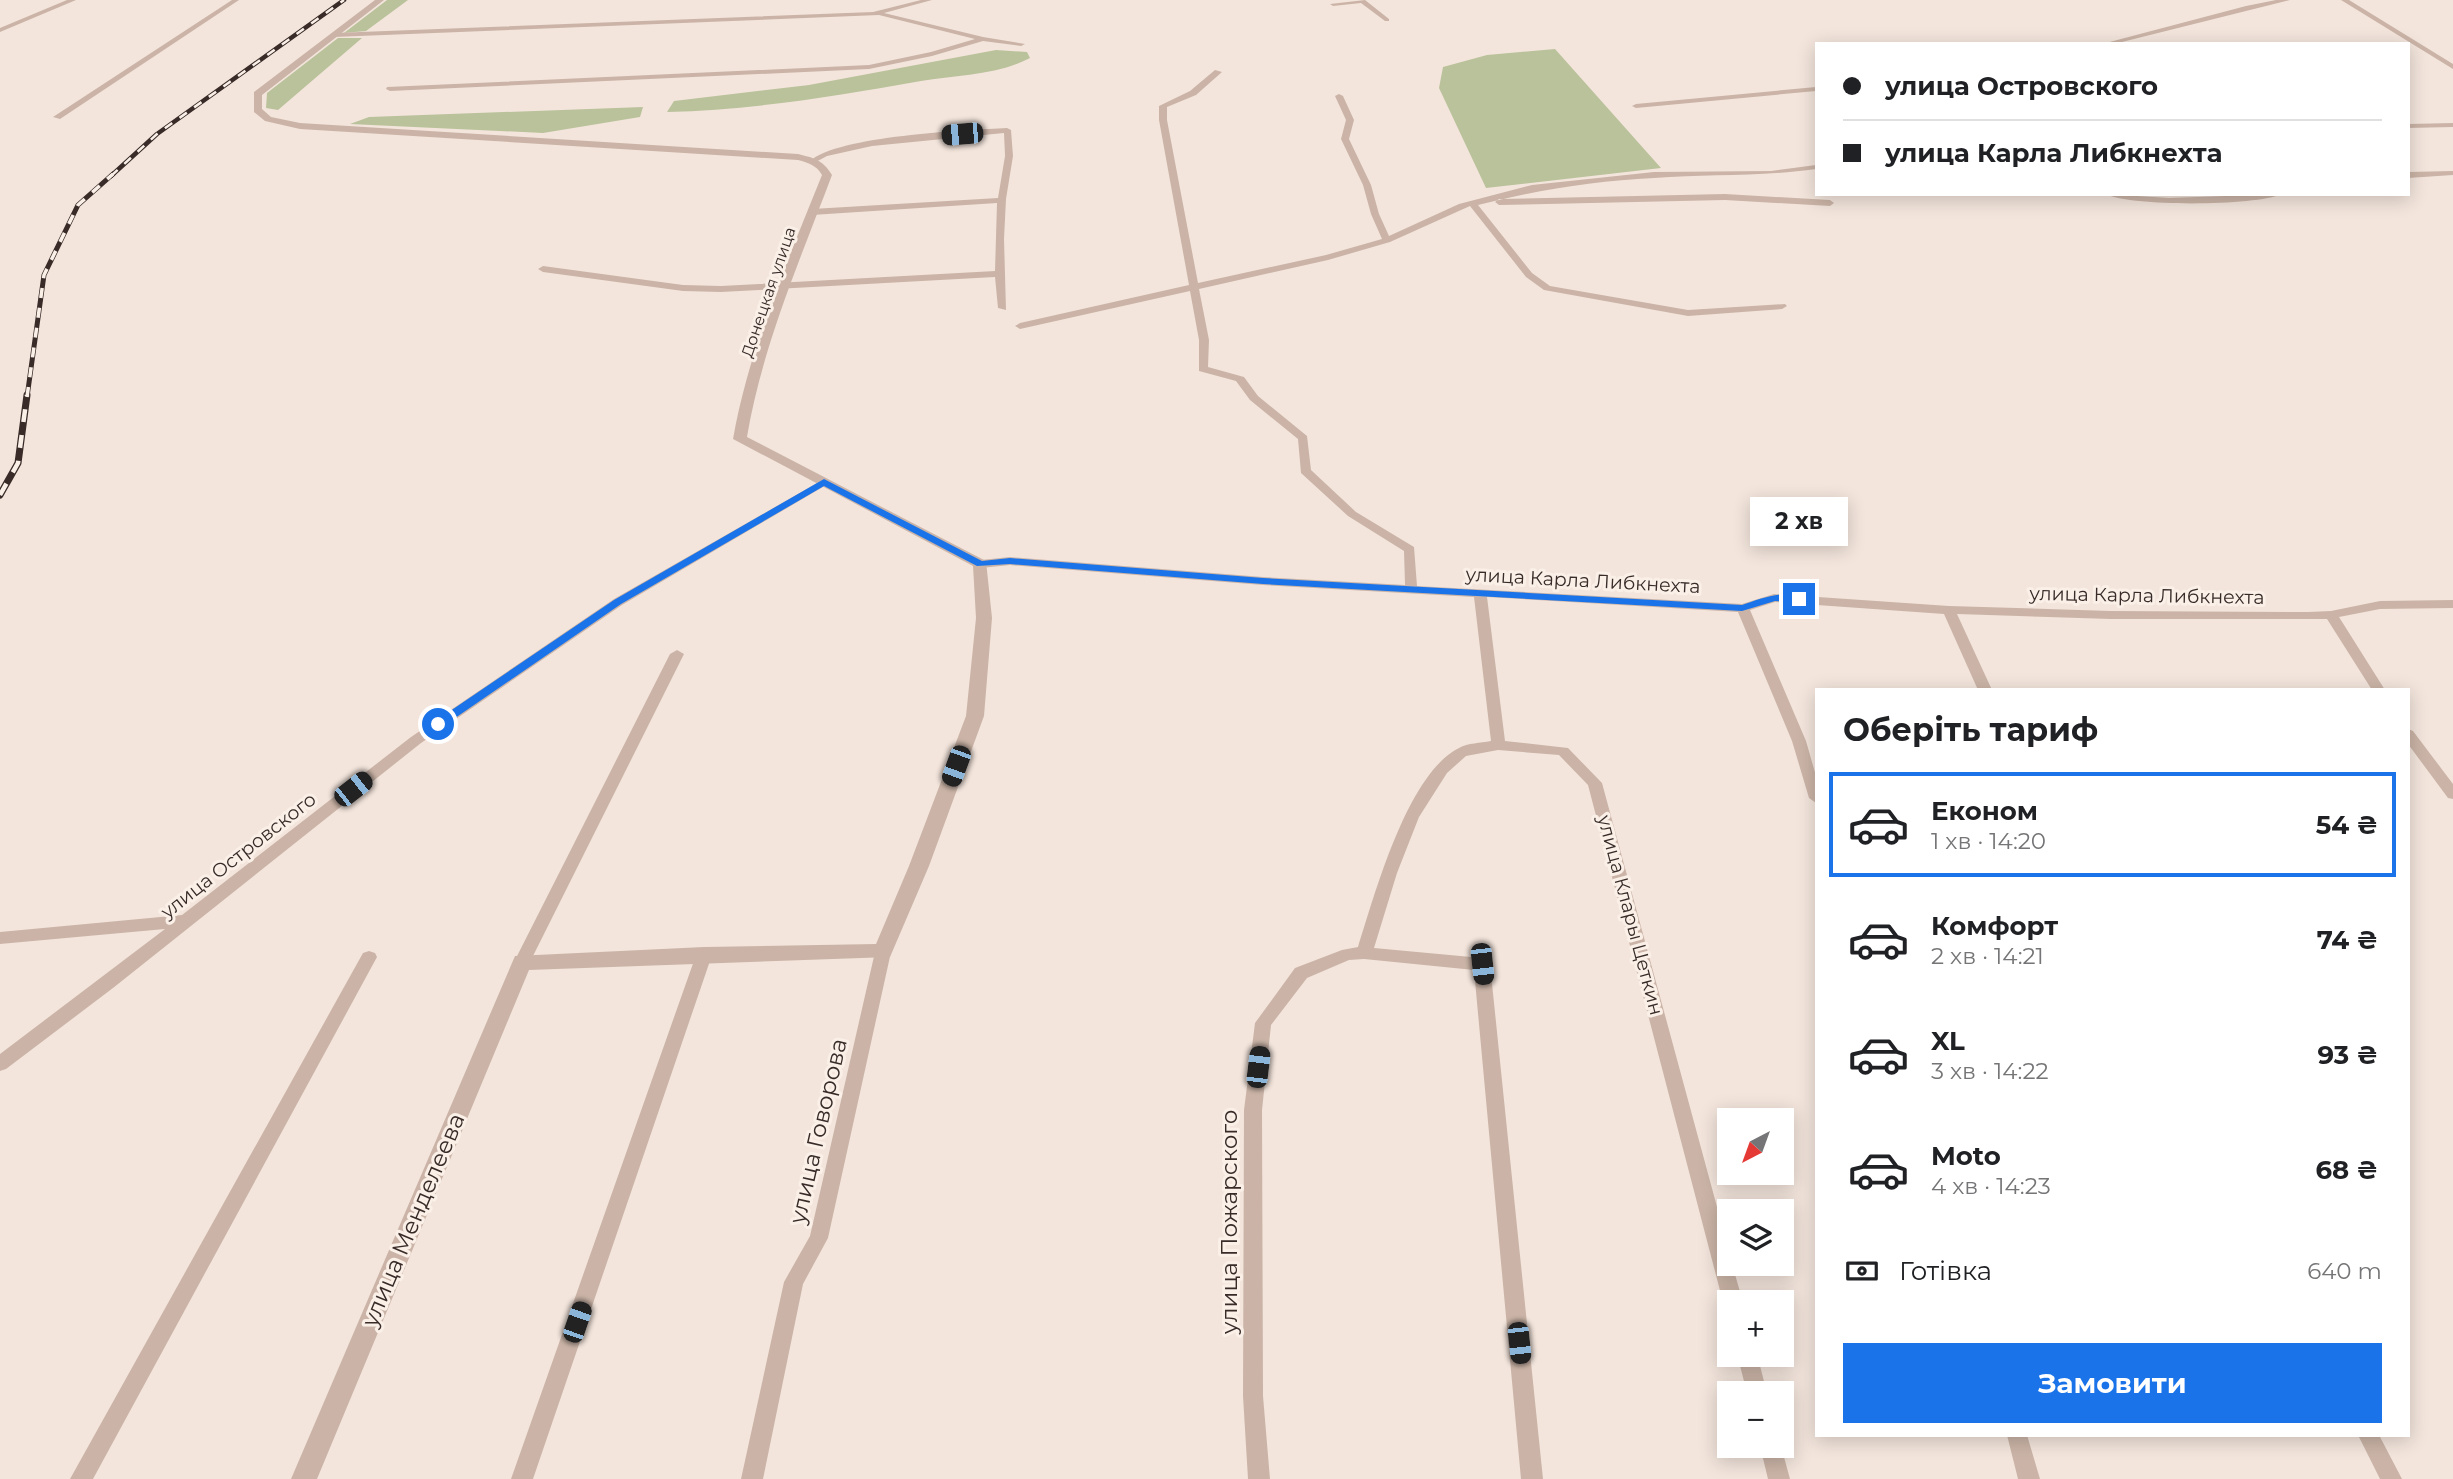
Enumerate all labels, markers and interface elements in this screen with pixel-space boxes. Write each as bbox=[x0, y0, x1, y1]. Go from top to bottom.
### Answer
text: улица Островского bbox=[1885, 70, 2158, 102]
car bbox=[941, 122, 984, 146]
text: улица Карла Либкнехта bbox=[1885, 137, 2222, 169]
street label: Донецкая улица bbox=[737, 225, 800, 360]
callout: 2 хв bbox=[1750, 498, 1848, 546]
text: 2 хв bbox=[1775, 507, 1823, 535]
street label: улица Карла Либкнехта bbox=[1464, 563, 1701, 598]
street label: улица Карла Либкнехта bbox=[2028, 582, 2265, 609]
route end bbox=[1783, 583, 1815, 615]
route start bbox=[422, 708, 454, 740]
text: Оберіть тариф bbox=[1843, 710, 2098, 749]
car bbox=[939, 743, 974, 789]
car bbox=[330, 768, 377, 810]
street label: улица Островского bbox=[155, 788, 321, 924]
icon: car bbox=[1847, 793, 1910, 856]
text: Економ bbox=[1931, 795, 2038, 827]
text: 54 ₴ bbox=[2316, 809, 2378, 841]
street label: улица Клары Цеткин bbox=[1592, 812, 1668, 1018]
text: 1 хв · 14:20 bbox=[1931, 827, 2046, 855]
icon: car bbox=[1847, 908, 1910, 971]
text: Комфорт bbox=[1931, 910, 2058, 942]
text: 74 ₴ bbox=[2317, 924, 2378, 956]
car bbox=[1470, 942, 1495, 986]
text: 2 хв · 14:21 bbox=[1931, 942, 2044, 970]
icon: car bbox=[1847, 1023, 1910, 1086]
text: XL bbox=[1931, 1025, 1965, 1057]
street label: улица Говорова bbox=[783, 1036, 853, 1227]
text: 93 ₴ bbox=[2317, 1039, 2378, 1071]
car bbox=[1246, 1045, 1271, 1089]
text: 3 хв · 14:22 bbox=[1931, 1057, 2049, 1085]
north arrow bbox=[1717, 1108, 1794, 1185]
map controls bbox=[1717, 1108, 1794, 1458]
street label: улица Менделеева bbox=[355, 1109, 471, 1332]
street label: улица Пожарского bbox=[1215, 1110, 1243, 1335]
icon: car bbox=[1847, 1138, 1910, 1201]
text: Moto bbox=[1931, 1140, 2001, 1172]
text: 68 ₴ bbox=[2315, 1154, 2378, 1186]
text: 4 хв · 14:23 bbox=[1931, 1172, 2051, 1200]
button: layers bbox=[1717, 1199, 1794, 1276]
icon: cash bbox=[1843, 1252, 1881, 1290]
text: Готівка bbox=[1899, 1255, 1992, 1287]
text: 640 m bbox=[2307, 1257, 2382, 1285]
button: + bbox=[1717, 1290, 1794, 1367]
car bbox=[561, 1299, 594, 1345]
car bbox=[1507, 1321, 1532, 1365]
button: Замовити bbox=[1843, 1343, 2382, 1423]
button: − bbox=[1717, 1381, 1794, 1458]

